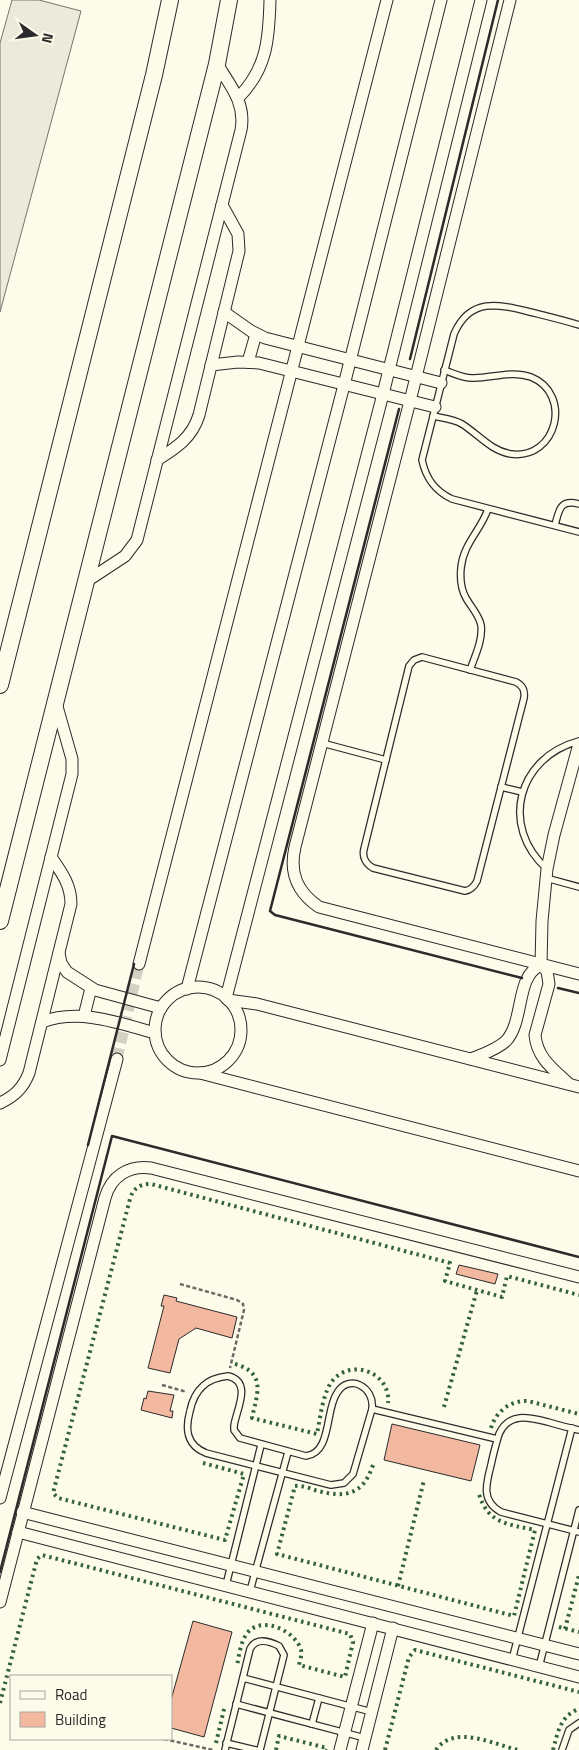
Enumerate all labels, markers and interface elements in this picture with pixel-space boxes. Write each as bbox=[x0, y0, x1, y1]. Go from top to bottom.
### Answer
north arrow bbox=[10, 10, 60, 60]
text: N bbox=[37, 31, 59, 46]
legend bbox=[10, 1675, 172, 1740]
text: Road bbox=[55, 1683, 87, 1706]
text: Building bbox=[55, 1708, 106, 1731]

